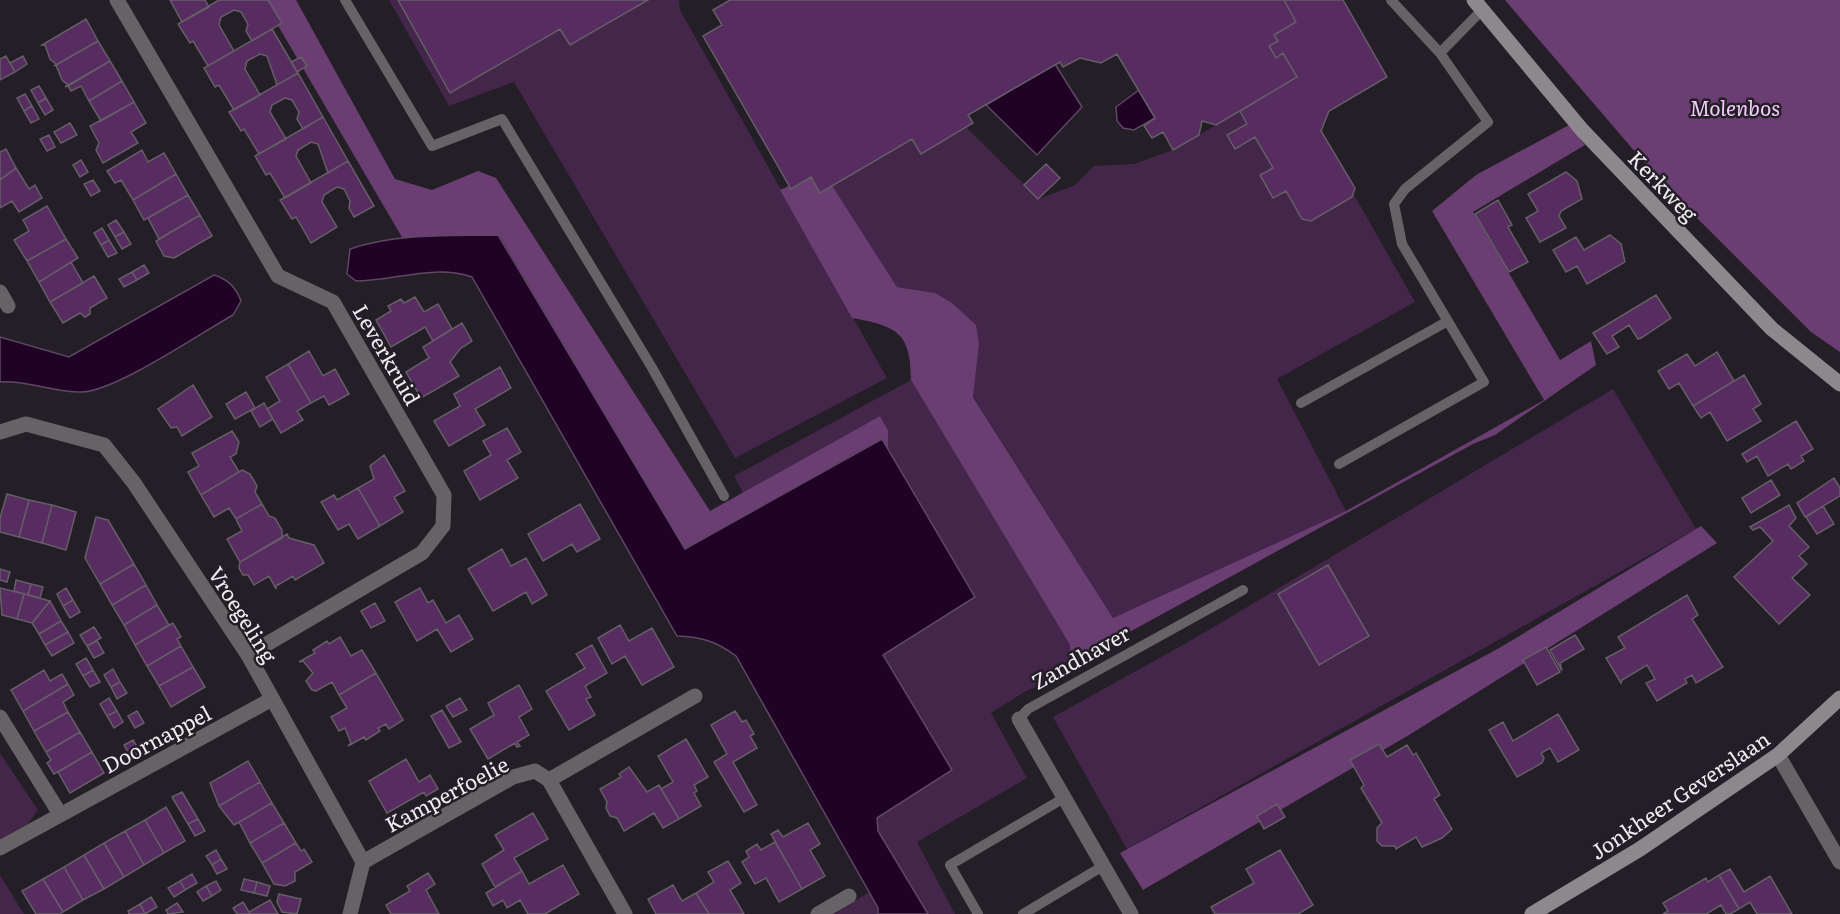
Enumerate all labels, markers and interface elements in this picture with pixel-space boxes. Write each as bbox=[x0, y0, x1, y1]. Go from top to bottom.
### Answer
park label: Molenbos bbox=[1690, 91, 1780, 122]
street label: Kerkweg bbox=[1622, 142, 1706, 228]
street label: Leverkruid bbox=[347, 298, 429, 410]
street label: Vroegeling bbox=[202, 560, 286, 668]
street label: Zandhaver bbox=[1025, 616, 1135, 696]
street label: Doornappel bbox=[96, 696, 216, 780]
street label: Jonkheer Geverslaan bbox=[1583, 722, 1775, 866]
street label: Kamperfoelie bbox=[379, 747, 513, 839]

